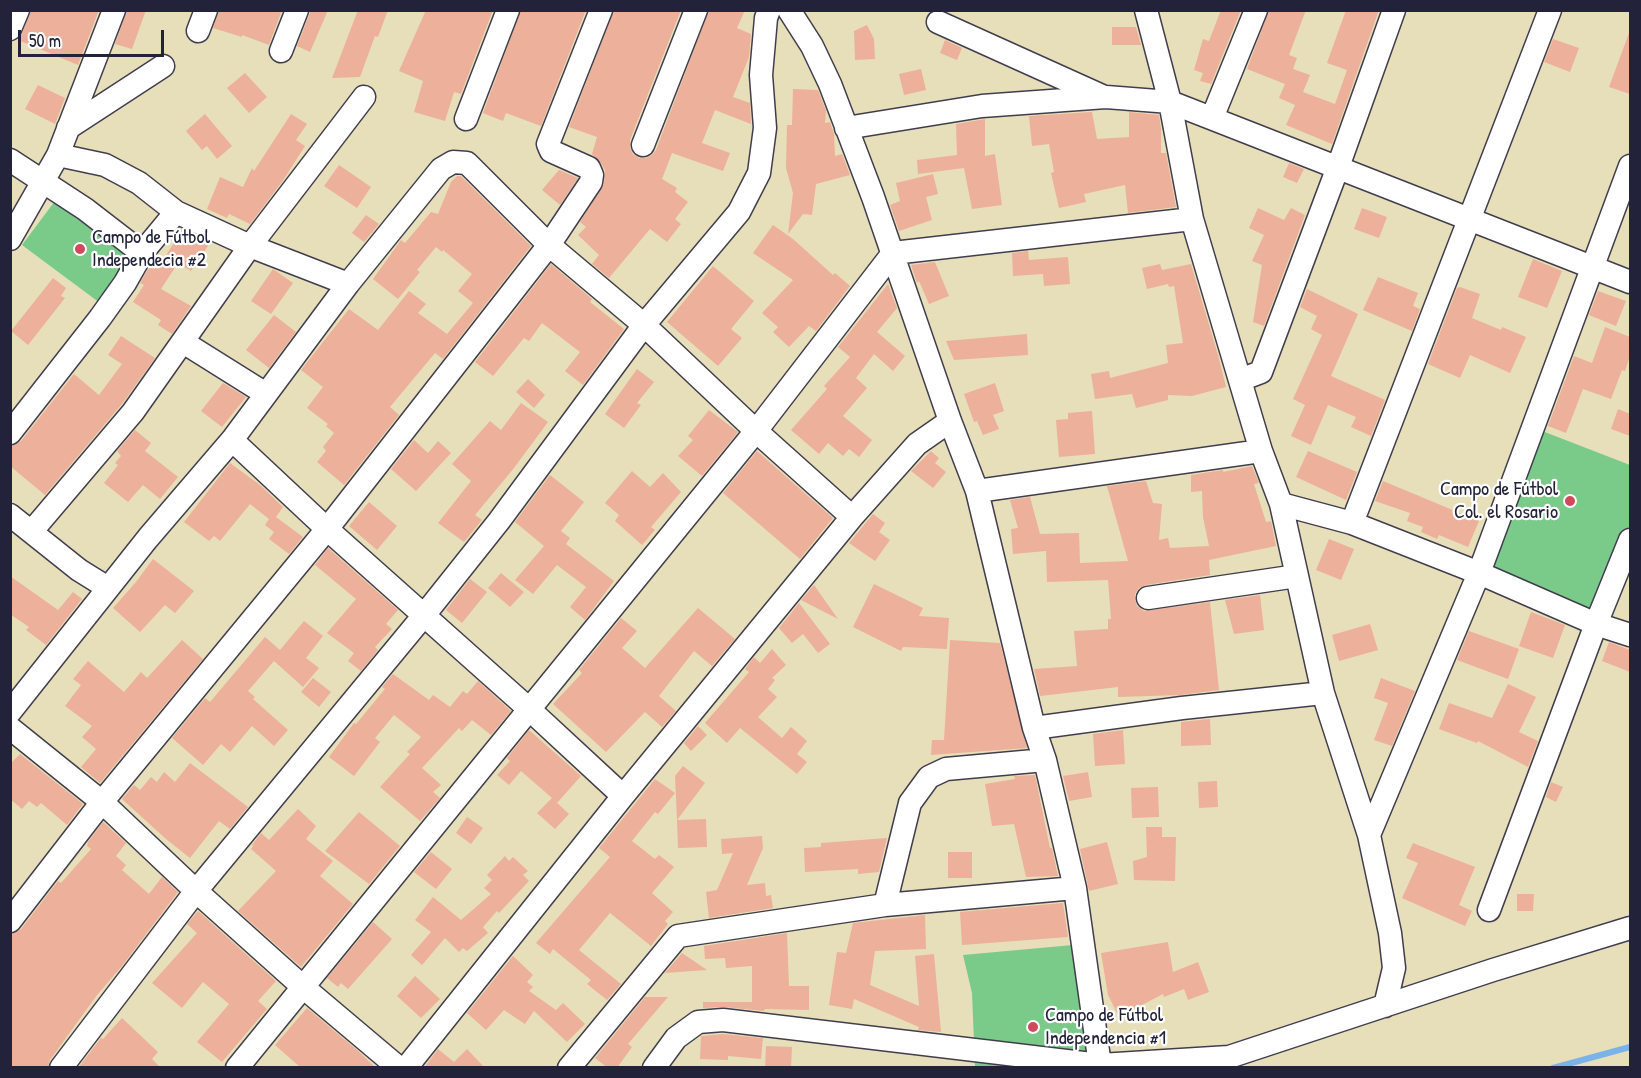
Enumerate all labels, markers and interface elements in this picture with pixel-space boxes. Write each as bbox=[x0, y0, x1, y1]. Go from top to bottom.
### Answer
scale bar bbox=[21, 18, 166, 56]
text: 50 m bbox=[29, 28, 61, 53]
place label: Campo de Fútbol Independecia #2 bbox=[92, 226, 210, 273]
marker: Campo de Fútbol Independecia #2 bbox=[73, 242, 87, 256]
place label: Campo de Fútbol Col. el Rosario bbox=[1440, 478, 1558, 525]
marker: Campo de Fútbol Col. el Rosario bbox=[1563, 494, 1577, 508]
place label: Campo de Fútbol Independencia #1 bbox=[1045, 1004, 1166, 1051]
marker: Campo de Fútbol Independencia #1 bbox=[1026, 1020, 1040, 1034]

